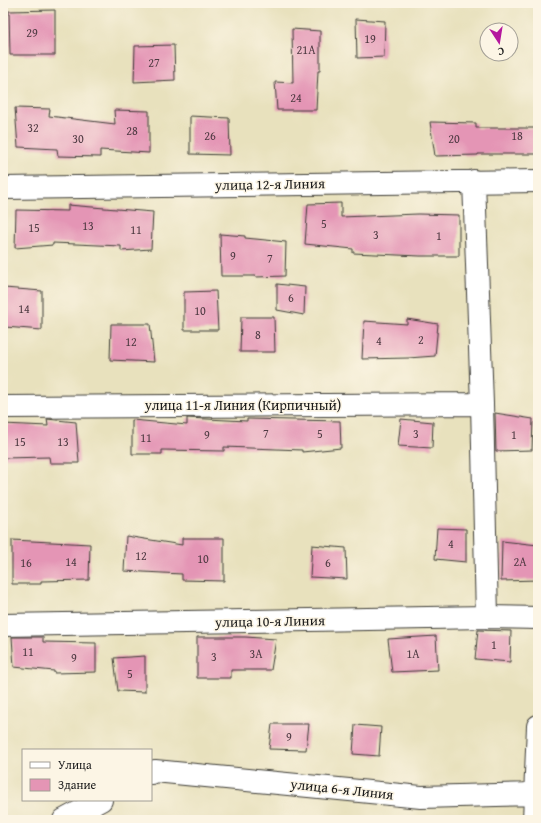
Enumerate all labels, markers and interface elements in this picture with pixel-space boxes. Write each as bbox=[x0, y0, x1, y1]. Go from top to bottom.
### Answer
north arrow bbox=[479, 22, 519, 62]
house number: 29 bbox=[26, 24, 38, 41]
house number: 19 bbox=[364, 30, 376, 47]
house number: 21А bbox=[297, 41, 316, 58]
text: С bbox=[496, 43, 506, 60]
house number: 27 bbox=[148, 54, 160, 71]
house number: 24 bbox=[290, 89, 302, 106]
house number: 32 bbox=[27, 119, 39, 136]
house number: 28 bbox=[126, 122, 138, 139]
house number: 26 bbox=[204, 127, 216, 144]
house number: 18 bbox=[511, 127, 523, 144]
house number: 30 bbox=[72, 130, 84, 147]
house number: 20 bbox=[448, 130, 460, 147]
street label: улица 12-я Линия bbox=[214, 173, 325, 195]
house number: 5 bbox=[321, 215, 327, 232]
house number: 13 bbox=[82, 217, 94, 234]
house number: 15 bbox=[28, 219, 40, 236]
house number: 11 bbox=[130, 221, 142, 238]
house number: 3 bbox=[373, 226, 379, 243]
house number: 1 bbox=[436, 227, 442, 244]
house number: 9 bbox=[230, 247, 236, 264]
house number: 7 bbox=[267, 250, 273, 267]
house number: 6 bbox=[288, 289, 294, 306]
house number: 14 bbox=[18, 300, 30, 317]
house number: 10 bbox=[194, 302, 206, 319]
house number: 8 bbox=[255, 326, 261, 343]
house number: 2 bbox=[418, 331, 424, 348]
house number: 4 bbox=[376, 332, 382, 349]
house number: 12 bbox=[125, 333, 137, 350]
street label: улица 11-я Линия (Кирпичный) bbox=[144, 395, 341, 415]
house number: 7 bbox=[263, 425, 269, 442]
house number: 5 bbox=[317, 425, 323, 442]
house number: 3 bbox=[413, 425, 419, 442]
house number: 9 bbox=[204, 426, 210, 443]
house number: 1 bbox=[511, 426, 517, 443]
house number: 11 bbox=[140, 429, 152, 446]
house number: 15 bbox=[14, 433, 26, 450]
house number: 13 bbox=[57, 433, 69, 450]
house number: 4 bbox=[448, 535, 454, 552]
house number: 12 bbox=[135, 547, 147, 564]
house number: 10 bbox=[197, 550, 209, 567]
house number: 14 bbox=[65, 553, 77, 570]
house number: 2А bbox=[513, 553, 527, 570]
house number: 16 bbox=[20, 554, 32, 571]
house number: 6 bbox=[325, 554, 331, 571]
street label: улица 10-я Линия bbox=[214, 610, 325, 632]
house number: 1 bbox=[491, 636, 497, 653]
house number: 11 bbox=[22, 643, 34, 660]
house number: 3А bbox=[249, 645, 263, 662]
house number: 1А bbox=[406, 645, 420, 662]
house number: 3 bbox=[211, 648, 217, 665]
house number: 9 bbox=[71, 649, 77, 666]
house number: 5 bbox=[127, 665, 133, 682]
house number: 9 bbox=[286, 728, 292, 745]
legend bbox=[22, 749, 152, 801]
text: Улица bbox=[58, 756, 92, 773]
street label: улица 6-я Линия bbox=[289, 774, 394, 804]
text: Здание bbox=[58, 776, 97, 793]

